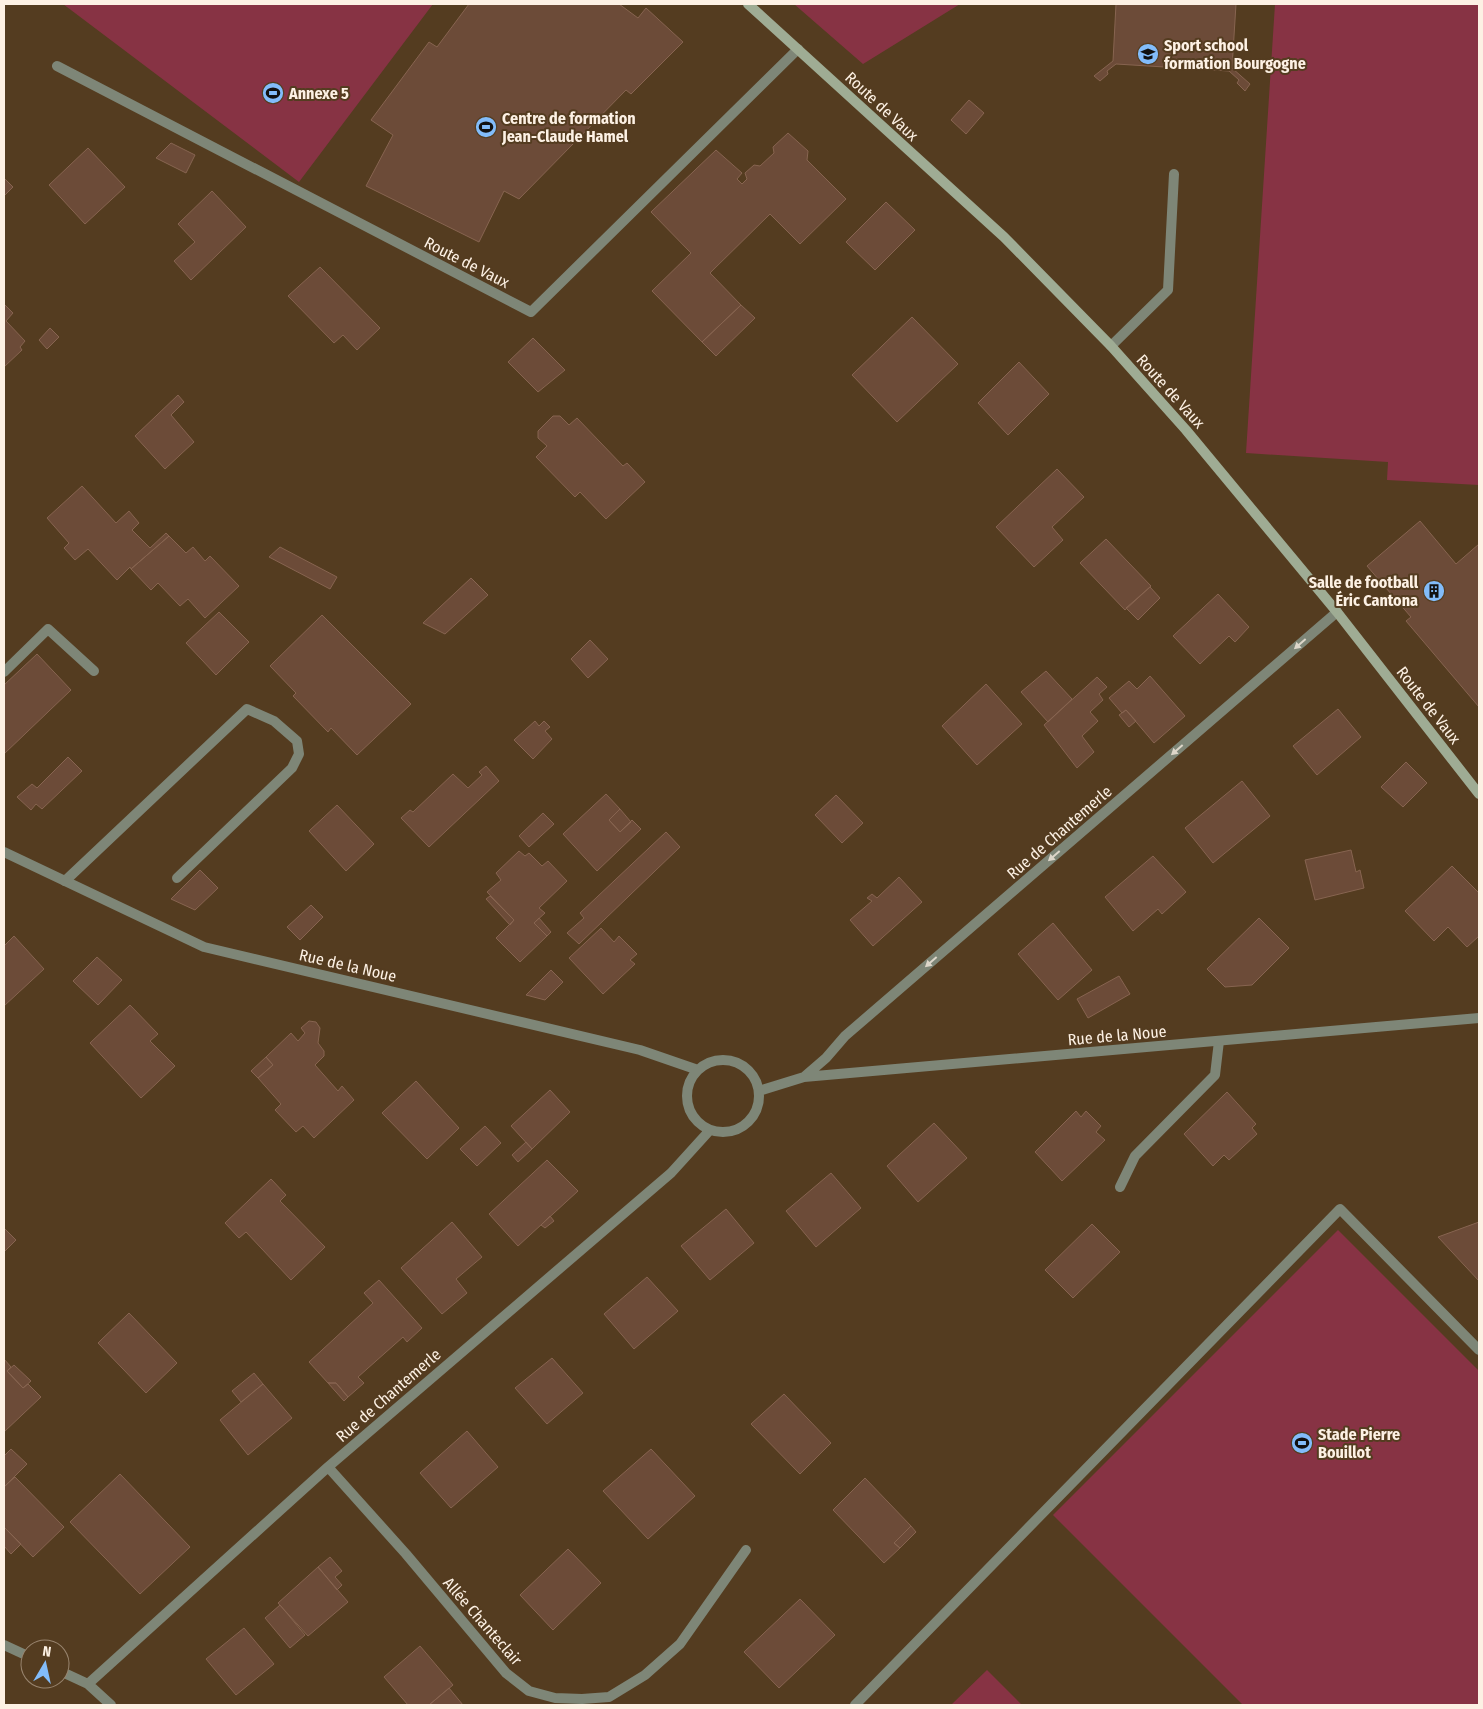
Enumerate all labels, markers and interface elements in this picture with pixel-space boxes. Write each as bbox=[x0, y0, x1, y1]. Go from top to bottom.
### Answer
place label: Sport school formation Bourgogne bbox=[1164, 36, 1306, 73]
school or university icon: Sport school formation Bourgogne bbox=[1136, 42, 1160, 66]
street label: Route de Vaux bbox=[841, 68, 922, 145]
sports icon: Annexe 5 bbox=[261, 81, 285, 105]
place label: Annexe 5 bbox=[288, 84, 349, 103]
place label: Centre de formation Jean-Claude Hamel bbox=[501, 109, 636, 146]
sports icon: Centre de formation Jean-Claude Hamel bbox=[474, 115, 498, 139]
street label: Route de Vaux bbox=[421, 233, 512, 292]
street label: Route de Vaux bbox=[1132, 350, 1209, 432]
place label: Salle de football Éric Cantona bbox=[1309, 573, 1419, 610]
building icon: Salle de football Éric Cantona bbox=[1422, 579, 1446, 603]
one-way arrow bbox=[1294, 639, 1307, 650]
street label: Route de Vaux bbox=[1393, 663, 1465, 748]
one-way arrow bbox=[1172, 744, 1184, 756]
street label: Rue de Chantemerle bbox=[1003, 782, 1116, 883]
one-way arrow bbox=[1049, 850, 1061, 862]
street label: Rue de la Noue bbox=[297, 945, 398, 986]
one-way arrow bbox=[925, 956, 937, 967]
street label: Rue de la Noue bbox=[1067, 1022, 1167, 1049]
street label: Rue de Chantemerle bbox=[332, 1345, 445, 1446]
place label: Stade Pierre Bouillot bbox=[1318, 1425, 1400, 1462]
sports icon: Stade Pierre Bouillot bbox=[1290, 1431, 1314, 1455]
street label: Allée Chanteclair bbox=[439, 1573, 526, 1670]
north arrow bbox=[20, 1639, 70, 1689]
text: N bbox=[41, 1643, 52, 1661]

